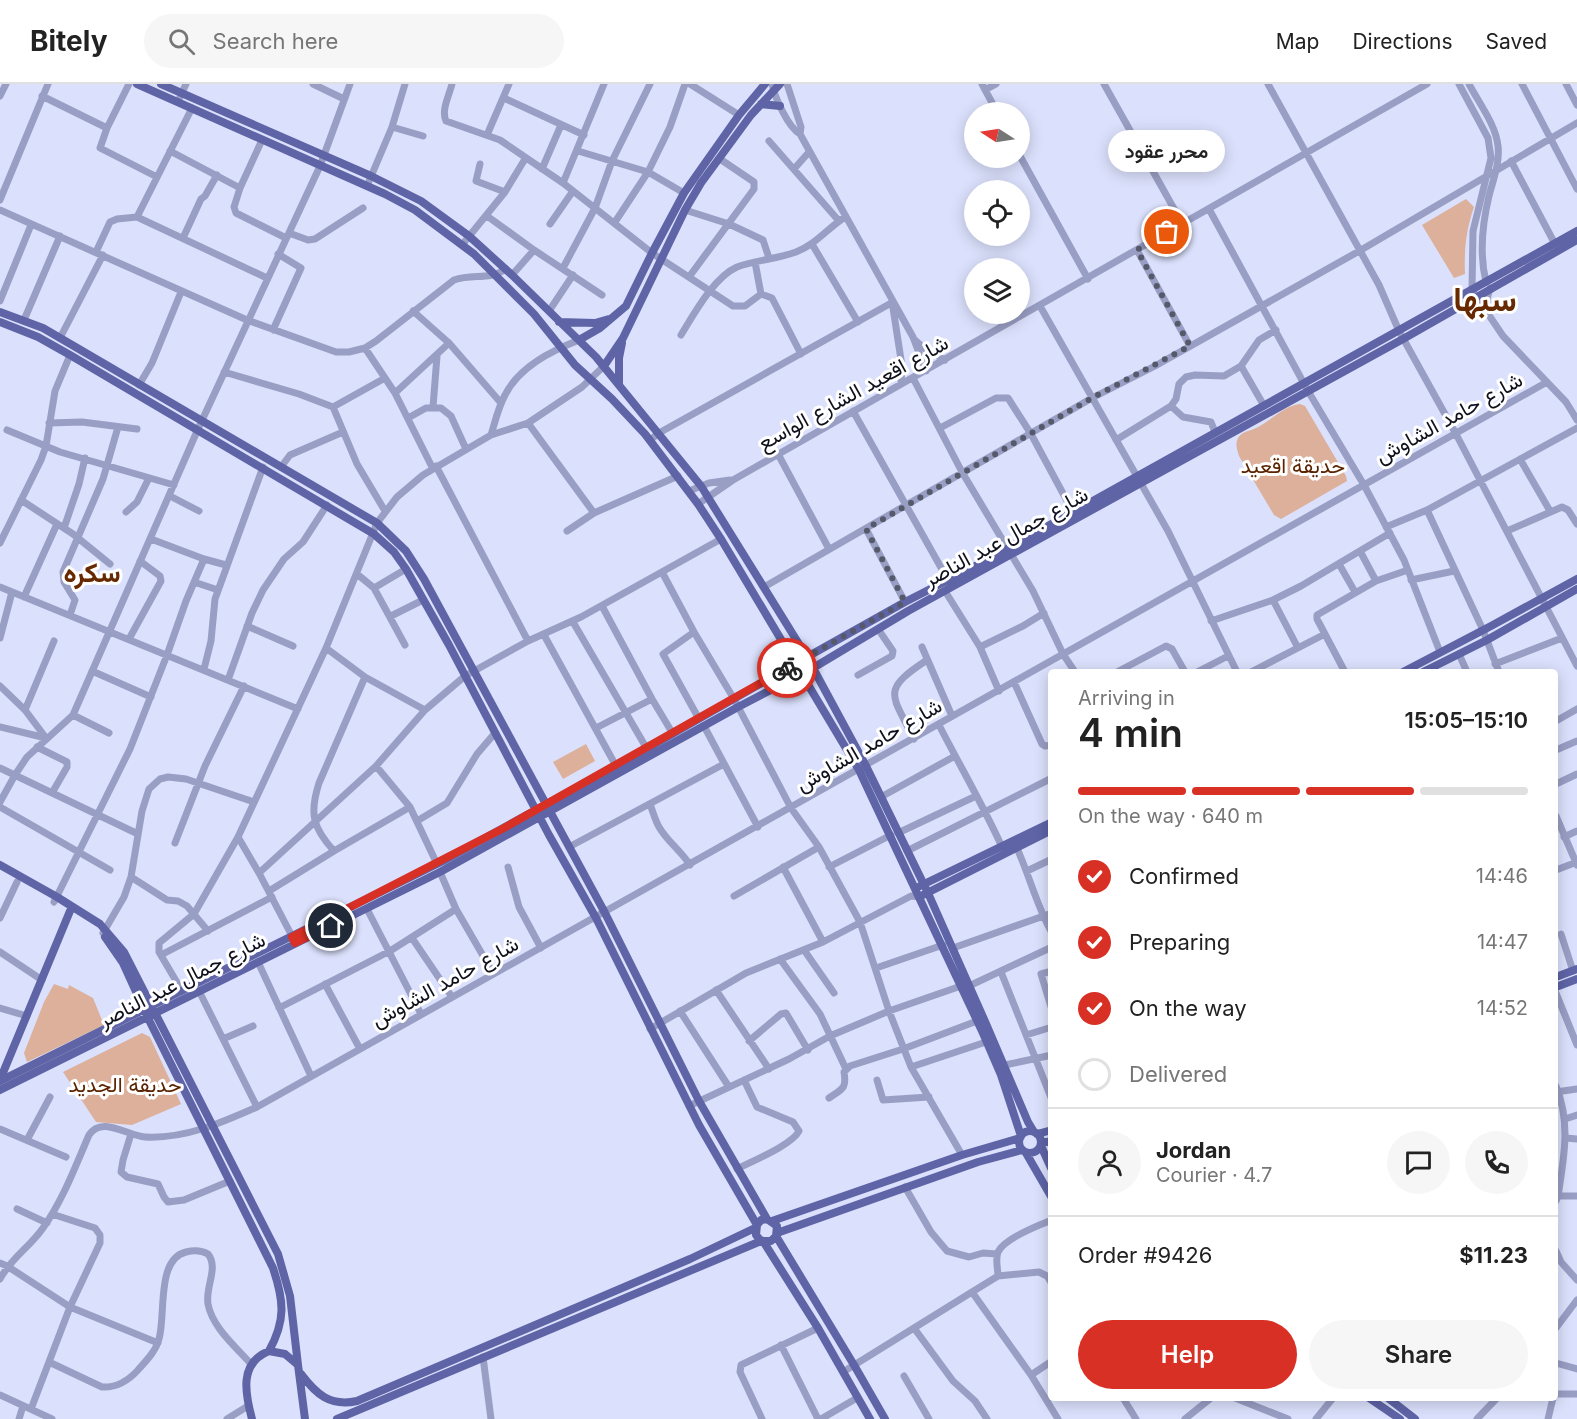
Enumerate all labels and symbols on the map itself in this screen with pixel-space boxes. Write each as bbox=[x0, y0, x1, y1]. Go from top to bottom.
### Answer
north arrow bbox=[964, 102, 1030, 168]
callout: محرر عقود bbox=[1108, 130, 1226, 172]
pin bbox=[1141, 206, 1192, 257]
district label: سبها bbox=[1453, 279, 1517, 320]
street label: شارع اقعيد الشارع الواسع bbox=[753, 330, 953, 457]
street label: شارع حامد الشاوش bbox=[1371, 367, 1528, 470]
park label: حديقة اقعيد bbox=[1241, 453, 1345, 478]
street label: شارع جمال عبد الناصر bbox=[919, 481, 1093, 594]
district label: سكره bbox=[63, 556, 121, 590]
courier bbox=[757, 638, 817, 698]
street label: شارع حامد الشاوش bbox=[791, 693, 947, 798]
pin bbox=[305, 900, 356, 951]
street label: شارع جمال عبد الناصر bbox=[93, 927, 270, 1035]
street label: شارع حامد الشاوش bbox=[367, 931, 524, 1034]
park label: حديقة الجديد bbox=[68, 1072, 182, 1097]

